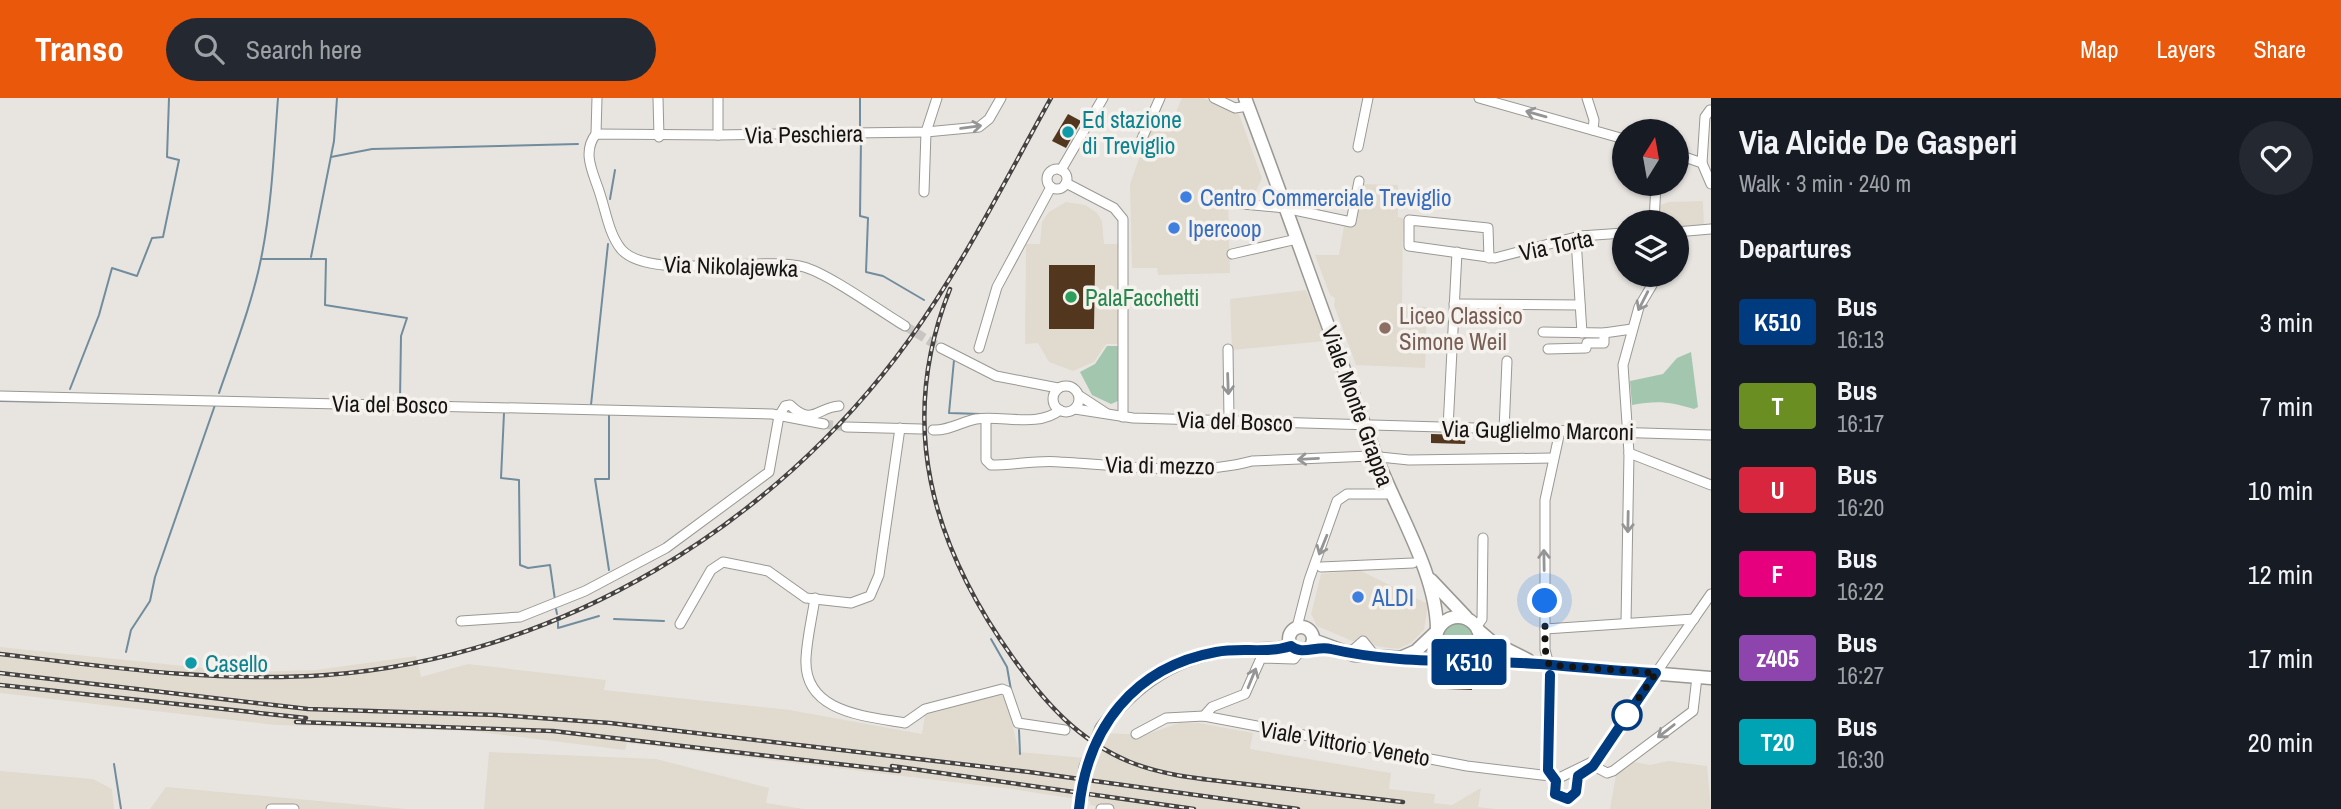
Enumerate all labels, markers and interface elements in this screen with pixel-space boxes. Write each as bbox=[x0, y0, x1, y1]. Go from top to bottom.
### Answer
search box bbox=[166, 18, 656, 81]
text: Transo bbox=[35, 27, 124, 71]
icon: search bbox=[190, 30, 228, 68]
text: Search here bbox=[246, 32, 362, 67]
text: Map bbox=[2080, 33, 2118, 65]
text: Layers bbox=[2156, 33, 2215, 65]
text: Share bbox=[2253, 33, 2306, 65]
place label: Ed stazione di Treviglio bbox=[1082, 104, 1182, 161]
one-way arrow bbox=[1525, 107, 1547, 120]
street label: Via Peschiera bbox=[745, 117, 864, 151]
north arrow bbox=[1612, 119, 1689, 196]
map controls bbox=[1612, 119, 1689, 287]
text: Via Alcide De Gasperi bbox=[1739, 120, 2017, 164]
one-way arrow bbox=[959, 121, 982, 134]
button: heart bbox=[2239, 121, 2313, 195]
marker: Ed stazione di Treviglio bbox=[1060, 124, 1076, 140]
text: Walk · 3 min · 240 m bbox=[1739, 168, 1911, 199]
place label: Centro Commerciale Treviglio bbox=[1200, 182, 1452, 213]
marker: Centro Commerciale Treviglio bbox=[1178, 189, 1194, 205]
button: layers bbox=[1612, 210, 1689, 287]
place label: Ipercoop bbox=[1188, 213, 1261, 244]
marker: Ipercoop bbox=[1166, 220, 1182, 236]
street label: Via Torta bbox=[1516, 222, 1596, 268]
text: Departures bbox=[1739, 231, 1852, 266]
street label: Via Nikolajewka bbox=[663, 248, 799, 284]
place label: PalaFacchetti bbox=[1085, 282, 1199, 313]
marker: PalaFacchetti bbox=[1063, 289, 1079, 305]
text: Bus bbox=[1837, 289, 1877, 324]
one-way arrow bbox=[1636, 290, 1649, 311]
place label: Liceo Classico Simone Weil bbox=[1399, 300, 1523, 357]
text: 3 min bbox=[2260, 305, 2313, 340]
text: K510 bbox=[1754, 306, 1801, 338]
marker: Liceo Classico Simone Weil bbox=[1377, 320, 1393, 336]
street label: Viale Monte Grappa bbox=[1315, 322, 1402, 491]
text: 16:13 bbox=[1837, 324, 1884, 355]
one-way arrow bbox=[1222, 373, 1235, 396]
text: Bus bbox=[1837, 373, 1877, 408]
street label: Via del Bosco bbox=[332, 387, 448, 421]
text: 7 min bbox=[2260, 389, 2313, 424]
text: T bbox=[1771, 390, 1784, 422]
street label: Via del Bosco bbox=[1176, 403, 1294, 439]
text: 16:17 bbox=[1837, 408, 1884, 439]
street label: Via Guglielmo Marconi bbox=[1441, 413, 1635, 447]
street label: Via di mezzo bbox=[1105, 449, 1215, 481]
one-way arrow bbox=[1297, 453, 1320, 466]
text: Bus bbox=[1837, 457, 1877, 492]
text: 10 min bbox=[2248, 473, 2313, 508]
text: U bbox=[1770, 474, 1785, 506]
text: 16:20 bbox=[1837, 492, 1884, 523]
one-way arrow bbox=[1621, 510, 1634, 533]
one-way arrow bbox=[1315, 533, 1328, 555]
text: Bus bbox=[1837, 541, 1877, 576]
one-way arrow bbox=[1537, 549, 1551, 572]
text: 12 min bbox=[2248, 557, 2313, 592]
text: F bbox=[1771, 558, 1784, 590]
text: 16:22 bbox=[1837, 576, 1884, 607]
place label: ALDI bbox=[1371, 582, 1414, 613]
your location bbox=[1527, 583, 1562, 618]
marker: ALDI bbox=[1350, 589, 1366, 605]
text: Bus bbox=[1837, 625, 1877, 660]
line badge: K510 bbox=[1420, 639, 1518, 685]
text: 17 min bbox=[2248, 641, 2313, 676]
text: z405 bbox=[1756, 642, 1799, 674]
text: K510 bbox=[1445, 646, 1493, 678]
place label: Casello bbox=[205, 648, 268, 679]
marker: Casello bbox=[183, 655, 199, 671]
text: 16:27 bbox=[1837, 660, 1884, 691]
one-way arrow bbox=[1247, 667, 1260, 689]
unlabelled marker bbox=[1612, 700, 1642, 730]
text: Bus bbox=[1837, 709, 1877, 744]
street label: Viale Vittorio Veneto bbox=[1257, 713, 1433, 773]
one-way arrow bbox=[1657, 724, 1676, 739]
text: 20 min bbox=[2248, 725, 2313, 760]
text: T20 bbox=[1761, 726, 1794, 758]
text: 16:30 bbox=[1837, 744, 1884, 775]

